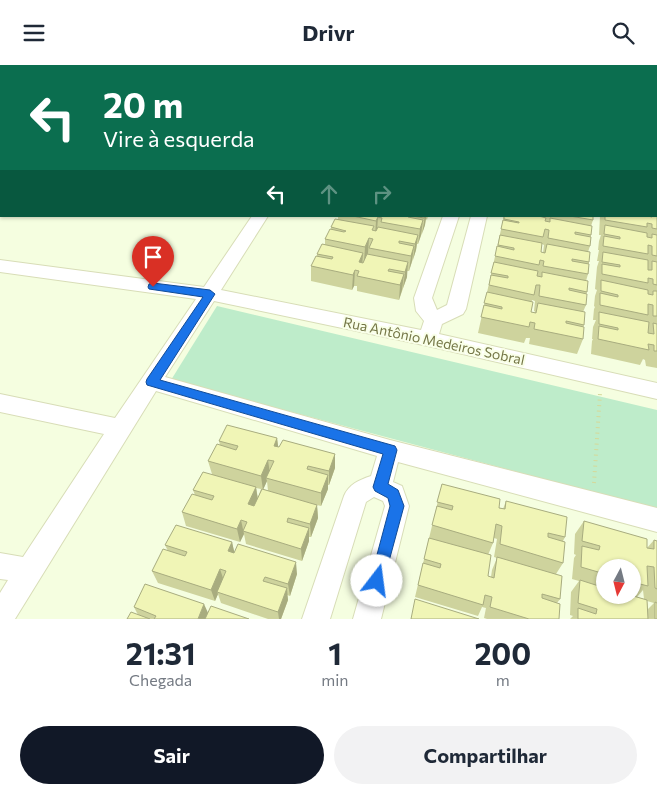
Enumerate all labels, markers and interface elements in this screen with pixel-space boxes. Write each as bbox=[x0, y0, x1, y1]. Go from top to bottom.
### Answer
icon: menu bbox=[20, 19, 48, 47]
text: Drivr bbox=[302, 19, 355, 46]
icon: search bbox=[609, 19, 637, 47]
text: 20 m bbox=[103, 82, 183, 125]
icon: left bbox=[20, 85, 85, 150]
text: Vire à esquerda bbox=[103, 125, 255, 152]
icon: left bbox=[262, 180, 290, 208]
icon: ahead bbox=[315, 180, 343, 208]
icon: right bbox=[368, 180, 396, 208]
pin bbox=[132, 236, 174, 287]
icon: arrive bbox=[139, 243, 167, 271]
street label: Rua Antônio Medeiros Sobral bbox=[342, 313, 526, 368]
position arrow bbox=[350, 554, 402, 606]
north arrow bbox=[596, 559, 641, 604]
map controls bbox=[596, 559, 641, 604]
text: 21:31 bbox=[126, 634, 195, 671]
text: 1 bbox=[328, 634, 342, 671]
text: 200 bbox=[474, 634, 531, 671]
text: Chegada bbox=[129, 670, 192, 689]
text: min bbox=[321, 670, 349, 689]
text: m bbox=[496, 670, 510, 689]
button: Sair bbox=[20, 726, 324, 784]
button: Compartilhar bbox=[334, 726, 637, 784]

